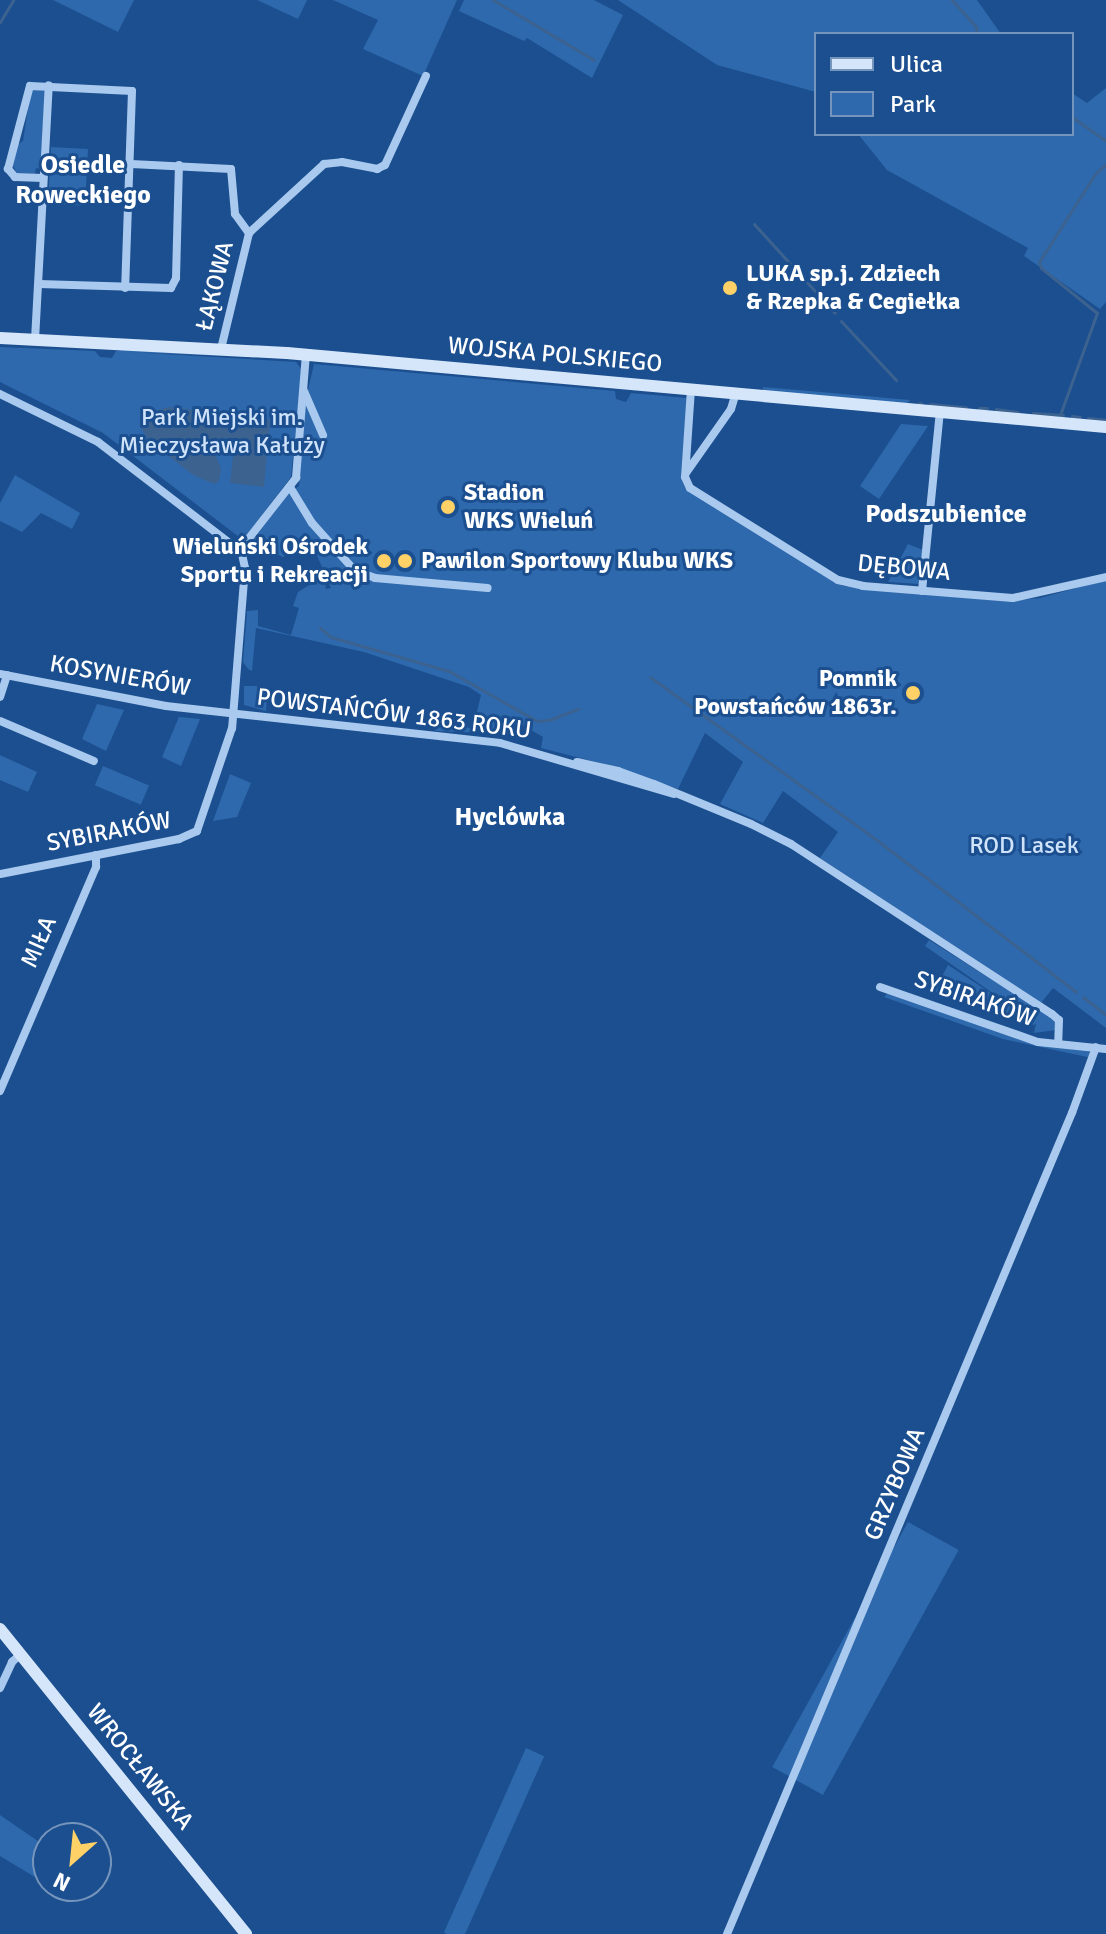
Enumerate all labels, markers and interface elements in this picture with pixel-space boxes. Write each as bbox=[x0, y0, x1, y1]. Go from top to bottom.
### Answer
legend bbox=[814, 32, 1074, 136]
text: Ulica bbox=[890, 49, 943, 79]
text: Park bbox=[890, 89, 936, 119]
district label: Osiedle Roweckiego bbox=[15, 150, 151, 212]
street label: ŁĄKOWA bbox=[190, 238, 240, 334]
place label: LUKA sp.j. Zdziech & Rzepka & Cegiełka bbox=[746, 260, 960, 316]
marker: LUKA sp.j. Zdziech & Rzepka & Cegiełka bbox=[721, 279, 739, 297]
street label: WOJSKA POLSKIEGO bbox=[447, 331, 663, 379]
park label: Park Miejski im. Mieczysława Kałuży bbox=[119, 404, 325, 460]
place label: Stadion WKS Wieluń bbox=[464, 479, 593, 535]
marker: Stadion WKS Wieluń bbox=[439, 498, 457, 516]
district label: Podszubienice bbox=[865, 499, 1027, 531]
place label: Wieluński Ośrodek Sportu i Rekreacji bbox=[173, 533, 368, 589]
place label: Pawilon Sportowy Klubu WKS bbox=[421, 547, 733, 575]
street label: DĘBOWA bbox=[856, 549, 952, 587]
marker: Wieluński Ośrodek Sportu i Rekreacji bbox=[375, 552, 393, 570]
marker: Pawilon Sportowy Klubu WKS bbox=[396, 552, 414, 570]
street label: KOSYNIERÓW bbox=[47, 649, 193, 703]
place label: Pomnik Powstańców 1863r. bbox=[694, 665, 897, 721]
street label: POWSTAŃCÓW 1863 ROKU bbox=[255, 683, 533, 745]
marker: Pomnik Powstańców 1863r. bbox=[904, 684, 922, 702]
district label: Hyclówka bbox=[455, 802, 565, 834]
street label: SYBIRAKÓW bbox=[44, 806, 174, 858]
park label: ROD Lasek bbox=[969, 832, 1079, 860]
street label: MIŁA bbox=[15, 912, 63, 972]
street label: SYBIRAKÓW bbox=[911, 965, 1039, 1033]
street label: GRZYBOWA bbox=[858, 1423, 932, 1545]
street label: WROCŁAWSKA bbox=[80, 1698, 200, 1836]
north arrow bbox=[32, 1822, 112, 1902]
text: N bbox=[49, 1867, 75, 1898]

